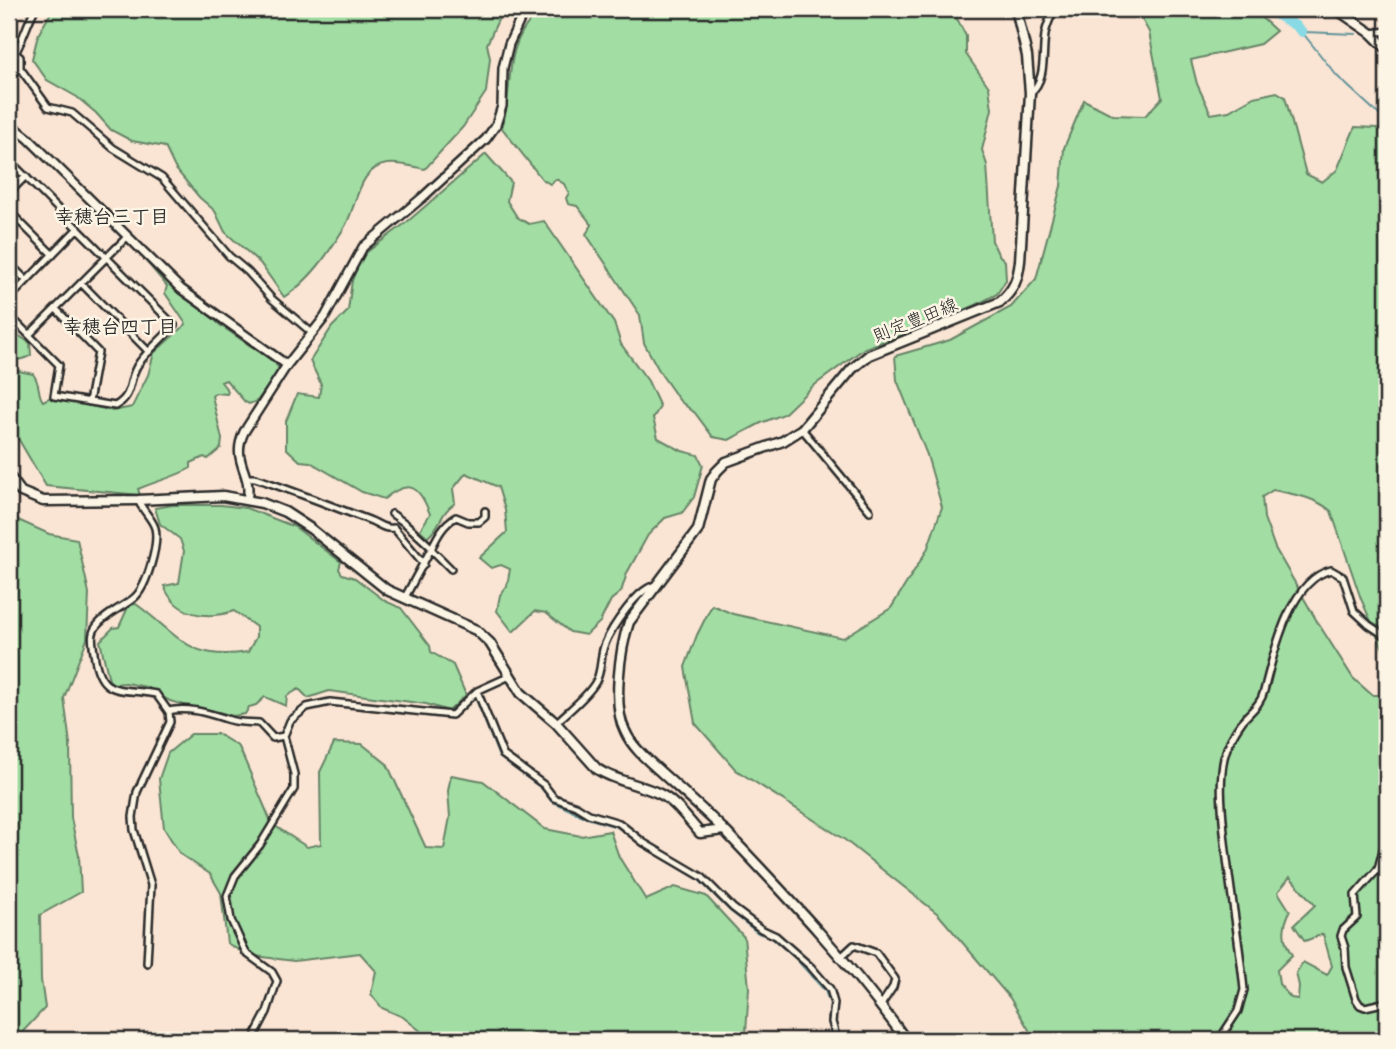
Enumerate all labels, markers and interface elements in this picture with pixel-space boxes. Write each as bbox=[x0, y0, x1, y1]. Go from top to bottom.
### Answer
district label: 幸穂台三丁目 bbox=[55, 204, 169, 229]
street label: 則定豊田線 bbox=[869, 292, 961, 348]
district label: 幸穂台四丁目 bbox=[63, 314, 177, 339]

